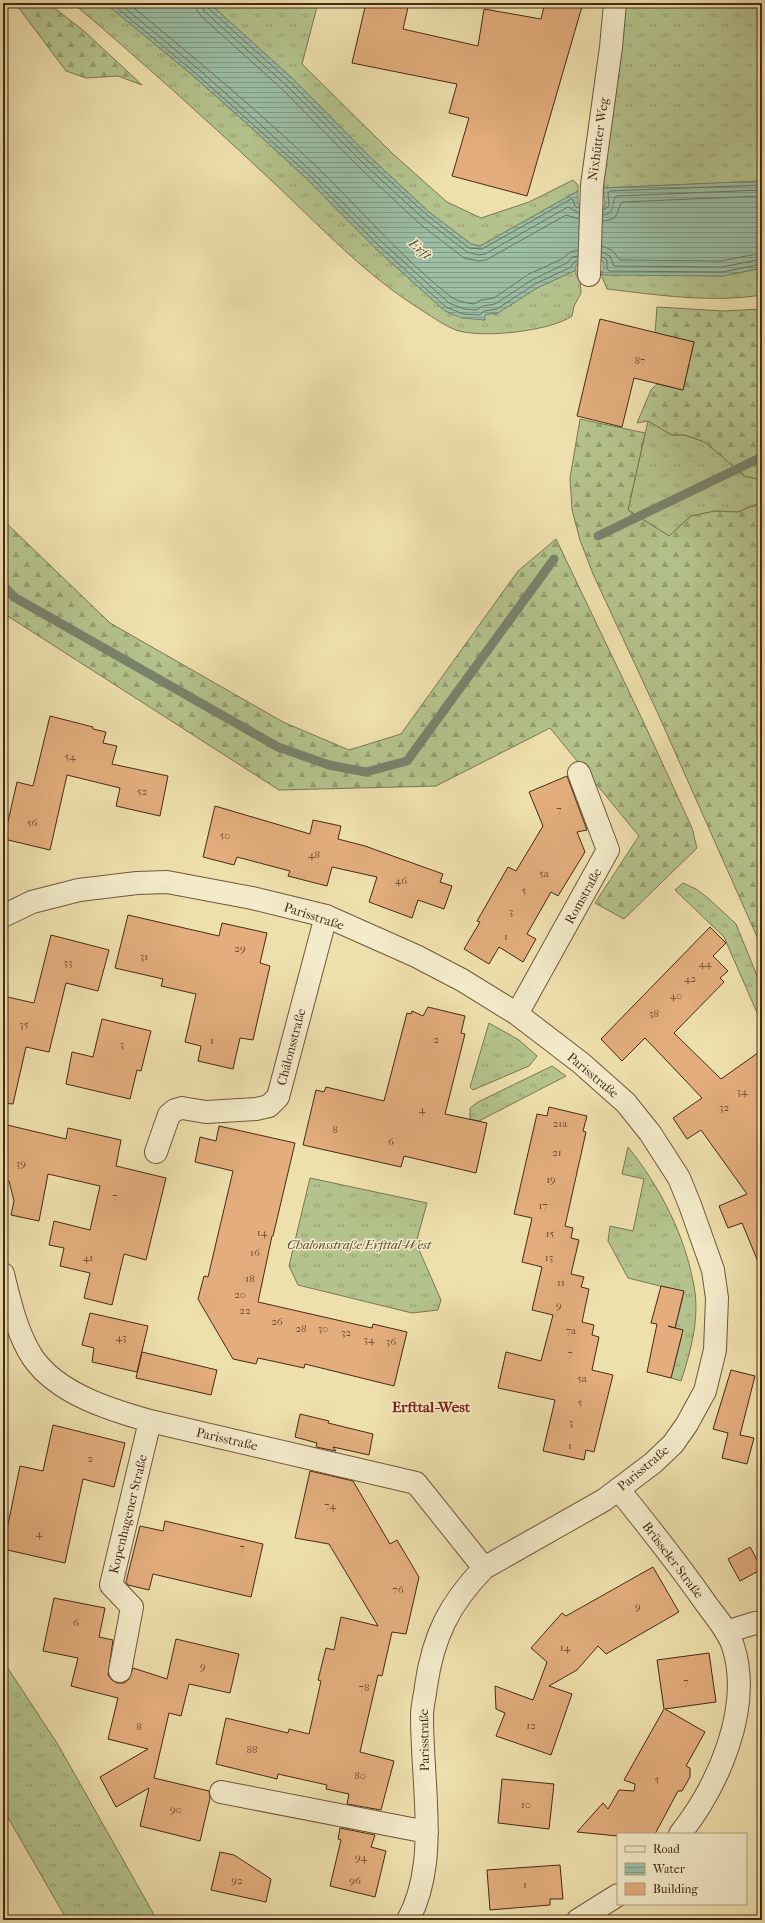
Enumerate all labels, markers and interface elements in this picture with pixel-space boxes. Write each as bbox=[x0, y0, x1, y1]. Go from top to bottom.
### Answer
street label: Nixhütter Weg bbox=[585, 95, 611, 182]
water label: Erft bbox=[405, 234, 435, 264]
house number: 87 bbox=[635, 354, 645, 367]
house number: 54 bbox=[64, 750, 76, 763]
house number: 52 bbox=[137, 785, 148, 798]
house number: 7 bbox=[556, 803, 562, 816]
house number: 56 bbox=[27, 816, 37, 829]
house number: 50 bbox=[220, 829, 230, 842]
house number: 48 bbox=[308, 848, 320, 861]
street label: Romstraße bbox=[562, 865, 605, 926]
house number: 5a bbox=[539, 867, 550, 880]
house number: 46 bbox=[395, 874, 407, 887]
house number: 5 bbox=[522, 884, 527, 897]
street label: Parisstraße bbox=[282, 899, 347, 933]
house number: 3 bbox=[509, 905, 513, 918]
house number: 1 bbox=[504, 930, 508, 943]
house number: 29 bbox=[234, 942, 246, 955]
house number: 31 bbox=[140, 950, 148, 963]
house number: 33 bbox=[63, 956, 73, 969]
house number: 44 bbox=[698, 957, 712, 970]
house number: 42 bbox=[684, 972, 696, 985]
house number: 40 bbox=[670, 989, 682, 1002]
street label: Châlonsstraße bbox=[274, 1006, 309, 1087]
house number: 38 bbox=[649, 1007, 659, 1020]
house number: 35 bbox=[19, 1018, 29, 1031]
house number: 2 bbox=[433, 1033, 439, 1046]
house number: 1 bbox=[210, 1034, 214, 1047]
house number: 3 bbox=[120, 1038, 124, 1051]
street label: Parisstraße bbox=[564, 1049, 622, 1101]
house number: 34 bbox=[736, 1085, 748, 1098]
house number: 32 bbox=[719, 1101, 729, 1114]
house number: 4 bbox=[419, 1103, 426, 1116]
house number: 21a bbox=[553, 1117, 568, 1130]
house number: 8 bbox=[332, 1123, 338, 1136]
house number: 6 bbox=[388, 1135, 394, 1148]
house number: 21 bbox=[552, 1146, 562, 1159]
house number: 39 bbox=[16, 1157, 26, 1170]
house number: 19 bbox=[546, 1173, 556, 1186]
house number: 7 bbox=[112, 1190, 118, 1203]
house number: 17 bbox=[538, 1199, 548, 1212]
house number: 14 bbox=[257, 1226, 268, 1239]
house number: 15 bbox=[546, 1227, 555, 1240]
park label: Chalonsstraße/Erfttal-West bbox=[287, 1237, 432, 1252]
house number: 16 bbox=[250, 1246, 260, 1259]
house number: 41 bbox=[83, 1251, 93, 1264]
house number: 13 bbox=[545, 1251, 553, 1264]
house number: 18 bbox=[245, 1272, 255, 1285]
house number: 11 bbox=[557, 1276, 565, 1289]
house number: 20 bbox=[234, 1288, 246, 1301]
house number: 9 bbox=[556, 1299, 562, 1312]
house number: 22 bbox=[239, 1304, 251, 1317]
house number: 26 bbox=[271, 1315, 283, 1328]
house number: 28 bbox=[295, 1322, 307, 1335]
house number: 30 bbox=[318, 1322, 328, 1335]
house number: 7a bbox=[566, 1324, 577, 1337]
house number: 32 bbox=[341, 1326, 351, 1339]
house number: 43 bbox=[115, 1331, 127, 1344]
house number: 34 bbox=[363, 1333, 375, 1346]
house number: 36 bbox=[386, 1335, 396, 1348]
house number: 7 bbox=[567, 1347, 573, 1360]
house number: 5a bbox=[577, 1372, 588, 1385]
house number: 5 bbox=[578, 1396, 583, 1409]
district label: Erfttal-West bbox=[392, 1398, 471, 1416]
house number: 3 bbox=[569, 1416, 573, 1429]
street label: Parisstraße bbox=[195, 1425, 260, 1453]
house number: 1 bbox=[568, 1439, 572, 1452]
street label: Parisstraße bbox=[614, 1442, 672, 1494]
house number: 2 bbox=[87, 1452, 93, 1465]
street label: Kopenhagener Straße bbox=[106, 1452, 150, 1575]
house number: 74 bbox=[324, 1499, 336, 1512]
street label: Brüsseler Straße bbox=[639, 1519, 707, 1602]
house number: 4 bbox=[36, 1527, 43, 1540]
house number: 7 bbox=[239, 1541, 245, 1554]
house number: 76 bbox=[392, 1583, 404, 1596]
house number: 9 bbox=[635, 1600, 641, 1613]
house number: 6 bbox=[73, 1616, 79, 1629]
house number: 14 bbox=[560, 1641, 571, 1654]
house number: 9 bbox=[200, 1660, 206, 1673]
house number: 7 bbox=[683, 1675, 689, 1688]
house number: 78 bbox=[359, 1681, 369, 1694]
street label: Parisstraße bbox=[416, 1708, 432, 1771]
house number: 12 bbox=[526, 1719, 536, 1732]
house number: 8 bbox=[136, 1720, 142, 1733]
house number: 88 bbox=[246, 1743, 258, 1756]
house number: 80 bbox=[354, 1769, 366, 1782]
house number: 5 bbox=[655, 1773, 660, 1786]
house number: 10 bbox=[521, 1798, 531, 1811]
house number: 90 bbox=[170, 1803, 182, 1816]
legend bbox=[617, 1833, 747, 1905]
text: Road bbox=[653, 1842, 680, 1856]
house number: 94 bbox=[355, 1851, 368, 1864]
text: Water bbox=[652, 1862, 686, 1876]
house number: 92 bbox=[231, 1874, 243, 1887]
house number: 96 bbox=[349, 1874, 361, 1887]
house number: 1 bbox=[523, 1878, 527, 1891]
text: Building bbox=[653, 1882, 698, 1896]

